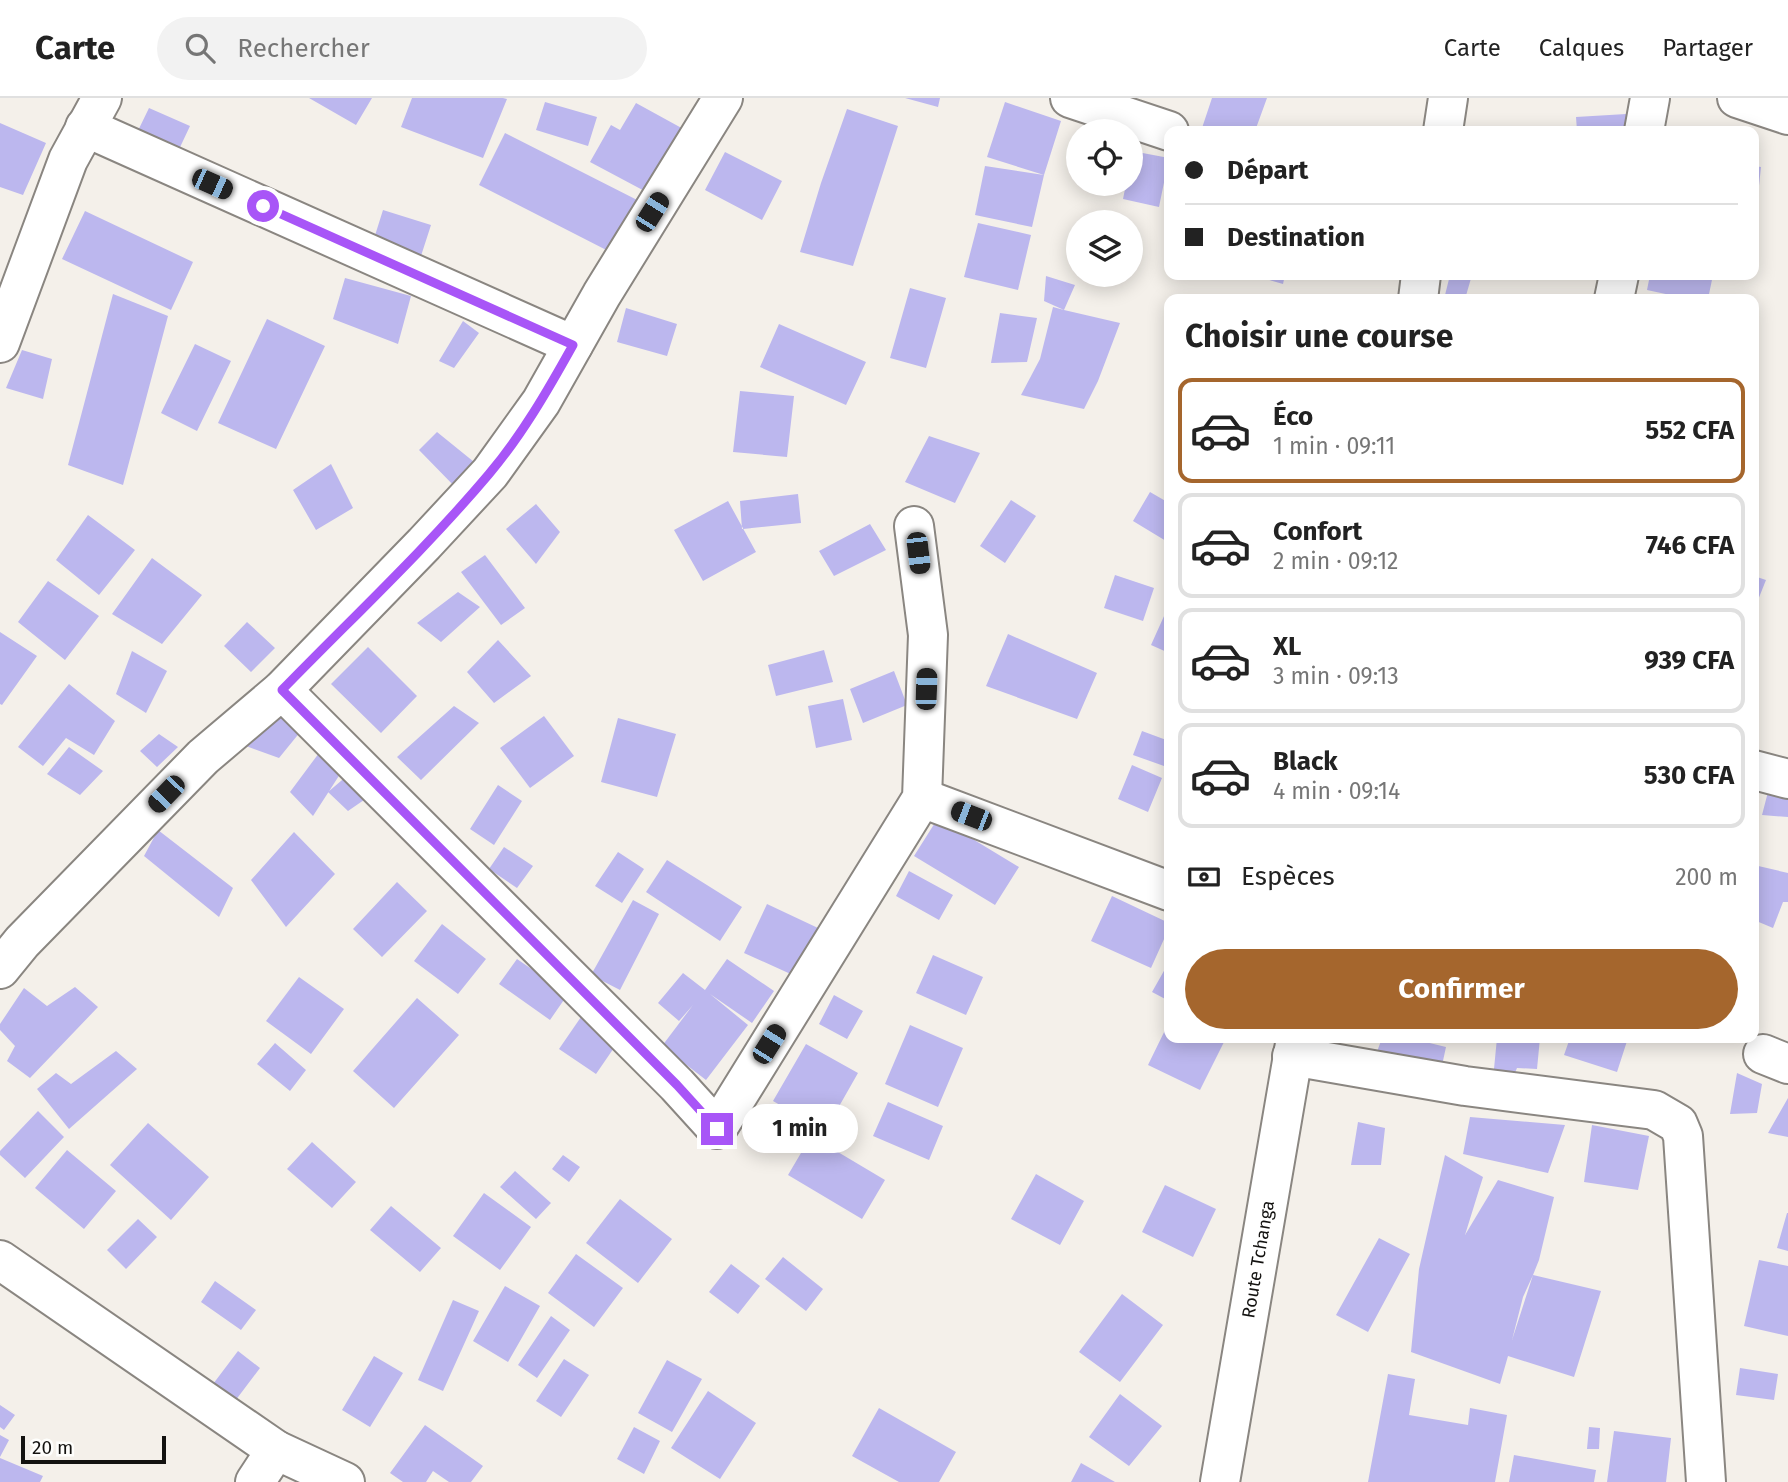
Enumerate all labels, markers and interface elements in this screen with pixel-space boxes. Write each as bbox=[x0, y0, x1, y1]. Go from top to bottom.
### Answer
search box bbox=[157, 17, 647, 80]
text: Carte bbox=[35, 28, 115, 68]
icon: search bbox=[181, 29, 219, 67]
text: Rechercher bbox=[237, 33, 370, 64]
text: Carte bbox=[1444, 34, 1501, 62]
text: Calques bbox=[1539, 34, 1624, 62]
text: Partager bbox=[1662, 34, 1753, 62]
map controls bbox=[1066, 119, 1143, 287]
button: locate bbox=[1066, 119, 1143, 196]
text: Départ bbox=[1227, 155, 1308, 186]
car bbox=[189, 166, 236, 202]
car bbox=[632, 189, 673, 235]
route start bbox=[247, 190, 279, 222]
button: layers bbox=[1066, 210, 1143, 287]
text: Destination bbox=[1227, 222, 1365, 253]
text: Choisir une course bbox=[1185, 317, 1453, 355]
icon: car bbox=[1189, 399, 1252, 462]
text: Éco bbox=[1273, 401, 1313, 432]
text: 552 CFA bbox=[1645, 415, 1734, 446]
text: 1 min · 09:11 bbox=[1273, 432, 1395, 460]
icon: car bbox=[1189, 514, 1252, 577]
text: Confort bbox=[1273, 516, 1362, 547]
text: 746 CFA bbox=[1646, 530, 1734, 561]
car bbox=[906, 531, 931, 575]
text: 2 min · 09:12 bbox=[1273, 547, 1399, 575]
icon: car bbox=[1189, 629, 1252, 692]
text: XL bbox=[1273, 631, 1301, 662]
text: 939 CFA bbox=[1644, 645, 1734, 676]
text: 3 min · 09:13 bbox=[1273, 662, 1399, 690]
car bbox=[915, 668, 938, 710]
icon: car bbox=[1189, 744, 1252, 807]
text: Black bbox=[1273, 746, 1338, 777]
text: 530 CFA bbox=[1644, 760, 1734, 791]
car bbox=[144, 772, 189, 816]
text: 4 min · 09:14 bbox=[1273, 777, 1400, 805]
car bbox=[948, 799, 995, 833]
icon: cash bbox=[1185, 858, 1223, 896]
text: Espèces bbox=[1241, 861, 1335, 892]
text: 200 m bbox=[1675, 863, 1738, 891]
button: Confirmer bbox=[1185, 949, 1738, 1029]
car bbox=[749, 1021, 790, 1067]
callout: 1 min bbox=[742, 1104, 857, 1154]
route end bbox=[701, 1113, 733, 1145]
text: 1 min bbox=[772, 1114, 828, 1142]
street label: Route Tchanga bbox=[1237, 1199, 1279, 1320]
scale bar bbox=[21, 1433, 166, 1465]
text: 20 m bbox=[32, 1436, 73, 1459]

